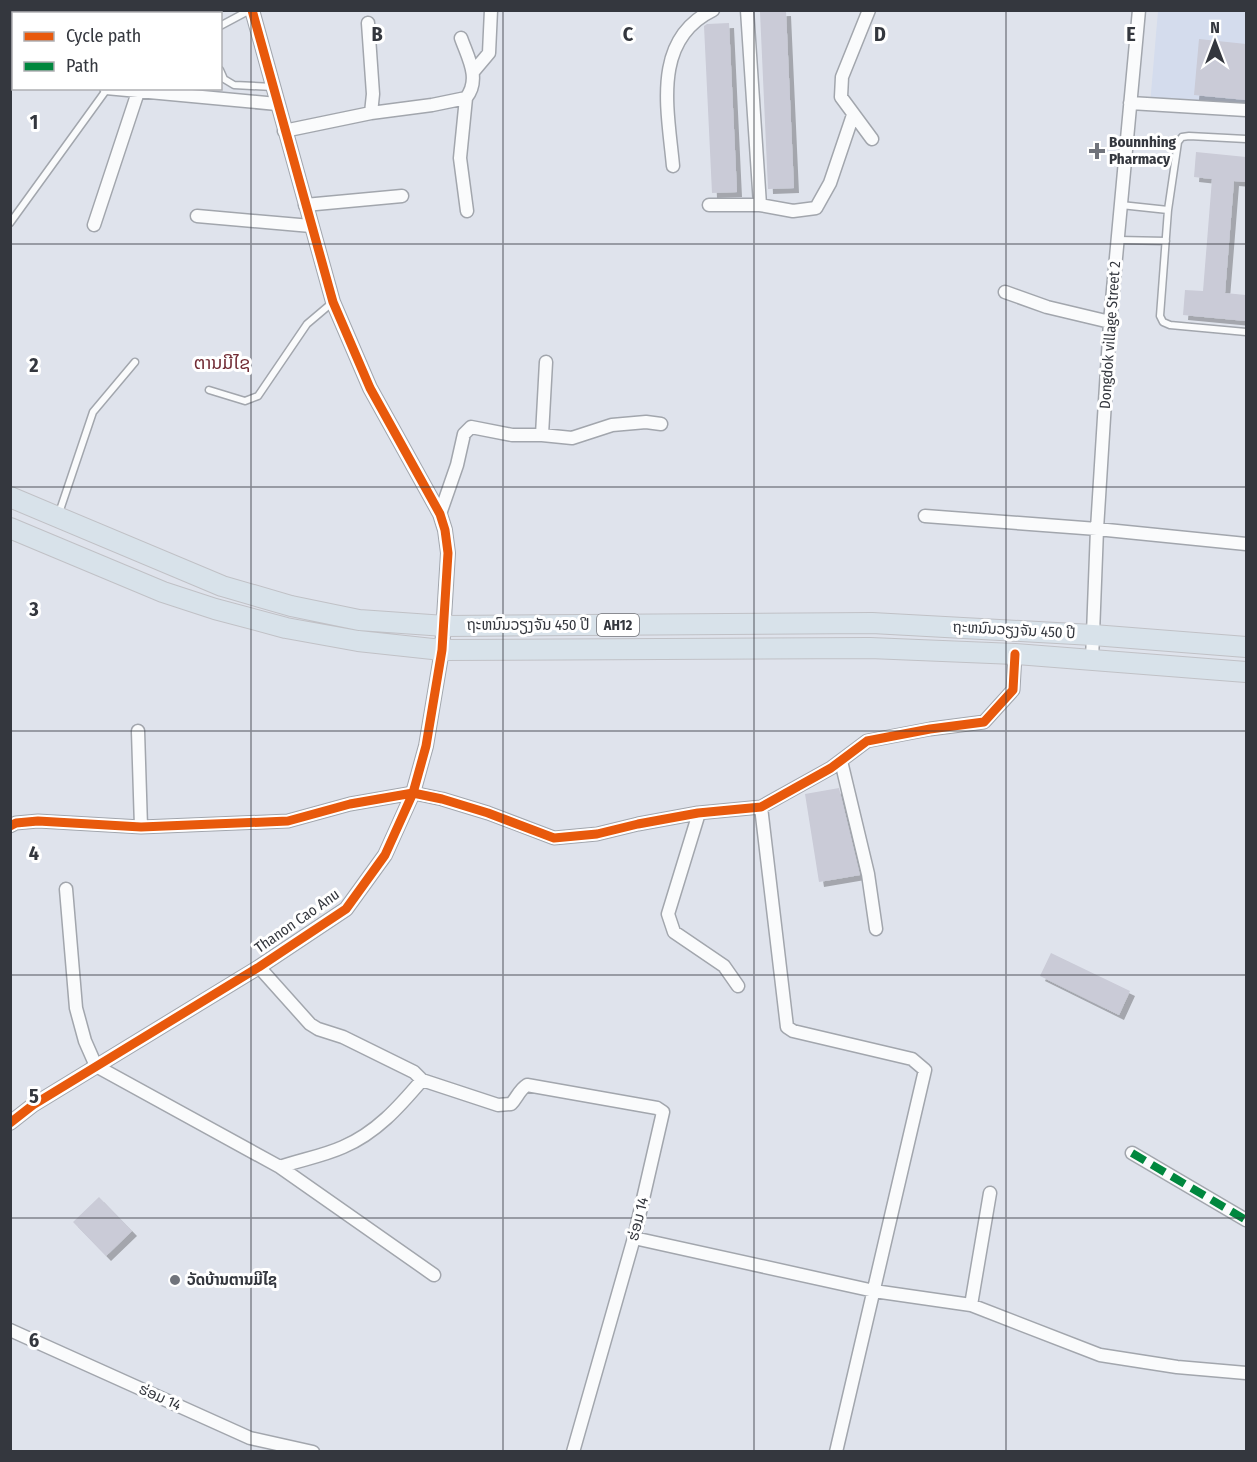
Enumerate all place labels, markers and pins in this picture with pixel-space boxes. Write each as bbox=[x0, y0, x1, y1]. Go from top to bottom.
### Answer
place label: Bounnhing Pharmacy bbox=[1109, 133, 1177, 168]
marker: Bounnhing Pharmacy bbox=[1090, 144, 1104, 158]
place label: ວັດບ້ານຕານມີໄຊ bbox=[187, 1270, 277, 1289]
marker: ວັດບ້ານຕານມີໄຊ bbox=[168, 1273, 182, 1287]

